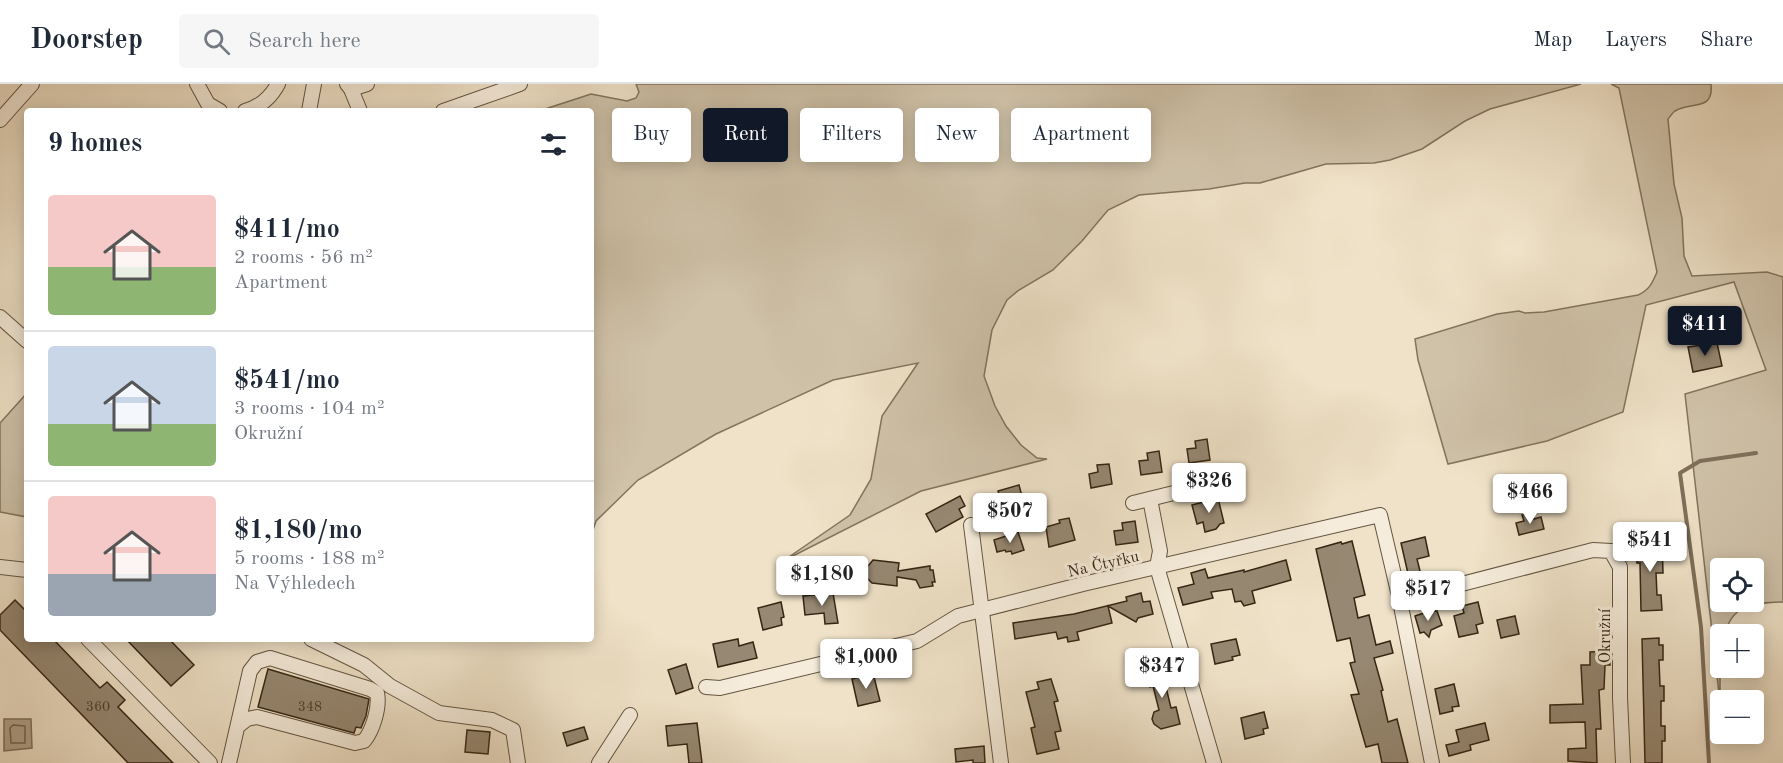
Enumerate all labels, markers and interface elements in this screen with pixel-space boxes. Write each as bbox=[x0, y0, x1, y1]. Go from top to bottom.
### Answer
search box bbox=[179, 14, 599, 68]
icon: search bbox=[200, 25, 233, 58]
text: Doorstep bbox=[30, 27, 143, 55]
text: Search here bbox=[248, 30, 361, 52]
text: Map bbox=[1533, 30, 1572, 51]
text: Layers bbox=[1605, 30, 1667, 51]
text: Share bbox=[1700, 30, 1753, 51]
chip: Buy bbox=[612, 108, 691, 162]
chip: Rent bbox=[703, 108, 788, 162]
chip: Filters bbox=[800, 108, 903, 162]
chip: New bbox=[915, 108, 999, 162]
chip: Apartment bbox=[1011, 108, 1151, 162]
icon: filters bbox=[537, 128, 570, 161]
text: 9 homes bbox=[48, 131, 142, 157]
text: $411/mo bbox=[234, 217, 340, 243]
icon: home bbox=[96, 219, 168, 291]
text: 2 rooms · 56 m² bbox=[234, 248, 373, 268]
text: Apartment bbox=[234, 273, 328, 293]
pin: $411 bbox=[1669, 306, 1741, 357]
text: $411 bbox=[1682, 315, 1728, 335]
text: $541/mo bbox=[234, 368, 340, 394]
icon: home bbox=[96, 370, 168, 442]
text: 3 rooms · 104 m² bbox=[234, 399, 384, 419]
text: Okružní bbox=[234, 424, 302, 444]
pin: $326 bbox=[1173, 463, 1245, 514]
text: $326 bbox=[1186, 472, 1232, 492]
pin: $466 bbox=[1494, 474, 1566, 525]
text: $466 bbox=[1507, 483, 1553, 503]
pin: $507 bbox=[974, 493, 1046, 544]
text: $507 bbox=[987, 502, 1033, 522]
text: $1,180/mo bbox=[234, 518, 362, 544]
icon: home bbox=[96, 520, 168, 592]
pin: $541 bbox=[1614, 522, 1686, 573]
text: $541 bbox=[1627, 531, 1673, 551]
street label: Na Čtyřku bbox=[1065, 544, 1141, 581]
text: 5 rooms · 188 m² bbox=[234, 549, 384, 569]
pin: $1,180 bbox=[773, 556, 871, 607]
map controls bbox=[1710, 558, 1764, 744]
button: locate bbox=[1710, 558, 1764, 612]
text: $1,180 bbox=[790, 565, 854, 585]
pin: $517 bbox=[1392, 571, 1464, 622]
text: Na Výhledech bbox=[234, 574, 356, 594]
text: $517 bbox=[1405, 580, 1451, 600]
street label: Okružní bbox=[1598, 608, 1614, 663]
button: + bbox=[1710, 624, 1764, 678]
pin: $1,000 bbox=[817, 639, 915, 690]
text: $1,000 bbox=[834, 648, 898, 668]
pin: $347 bbox=[1126, 648, 1198, 699]
text: $347 bbox=[1139, 657, 1185, 677]
button: − bbox=[1710, 690, 1764, 744]
house number: 360 bbox=[86, 700, 110, 714]
house number: 348 bbox=[298, 700, 322, 714]

